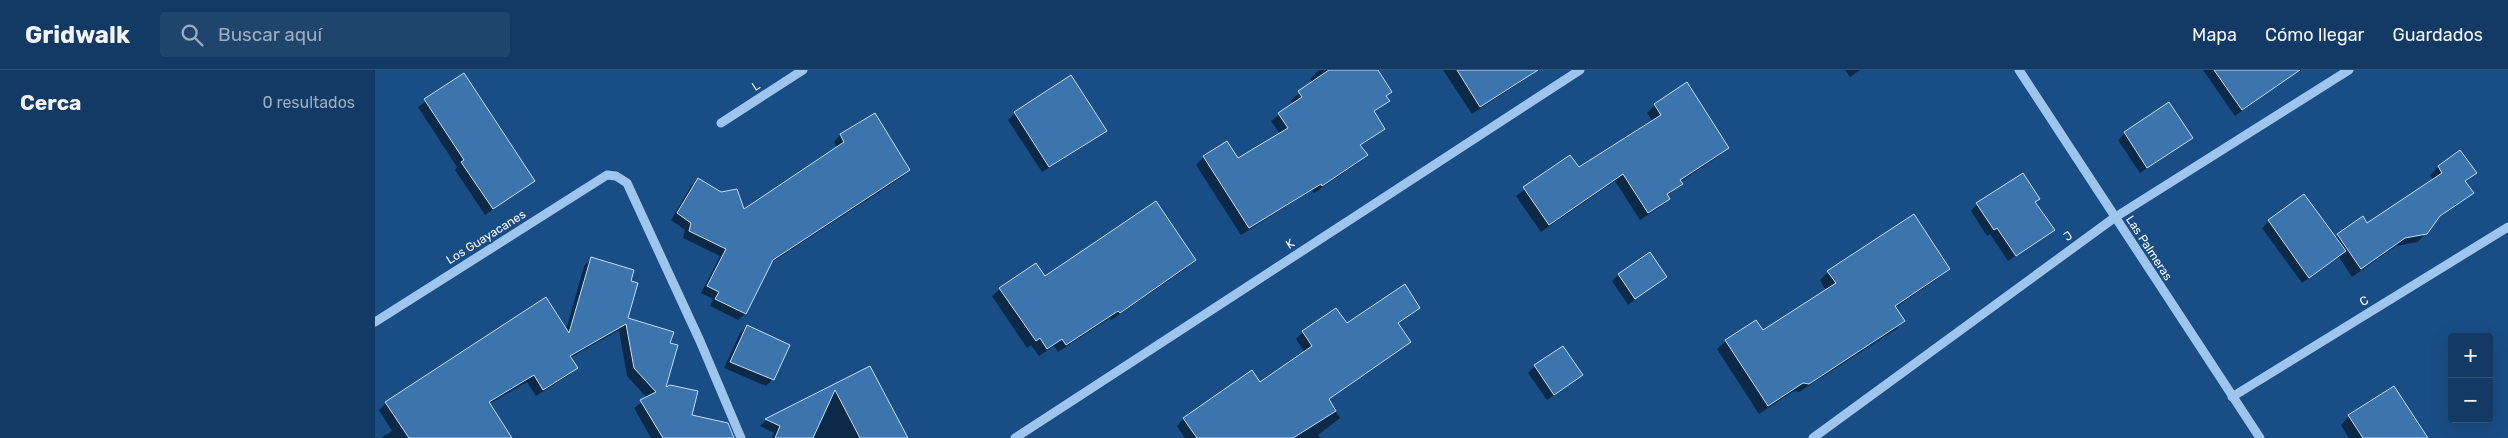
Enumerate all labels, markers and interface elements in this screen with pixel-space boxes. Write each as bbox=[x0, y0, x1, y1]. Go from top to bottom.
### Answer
search box bbox=[160, 12, 510, 57]
text: Gridwalk bbox=[25, 21, 130, 49]
icon: search bbox=[178, 21, 206, 49]
text: Buscar aquí bbox=[218, 23, 322, 46]
text: Mapa bbox=[2192, 24, 2237, 46]
text: Cómo llegar bbox=[2265, 24, 2364, 46]
text: Guardados bbox=[2392, 24, 2483, 46]
street label: L bbox=[749, 78, 763, 94]
text: Cerca bbox=[20, 90, 81, 115]
text: 0 resultados bbox=[262, 93, 355, 112]
street label: Los Guayacanes bbox=[444, 207, 528, 267]
street label: Las Palmeras bbox=[2123, 213, 2175, 283]
street label: J bbox=[2061, 228, 2075, 244]
street label: K bbox=[1283, 236, 1297, 252]
street label: C bbox=[2357, 293, 2371, 309]
map controls bbox=[2448, 333, 2493, 423]
button: + bbox=[2448, 333, 2493, 378]
button: − bbox=[2448, 378, 2493, 423]

